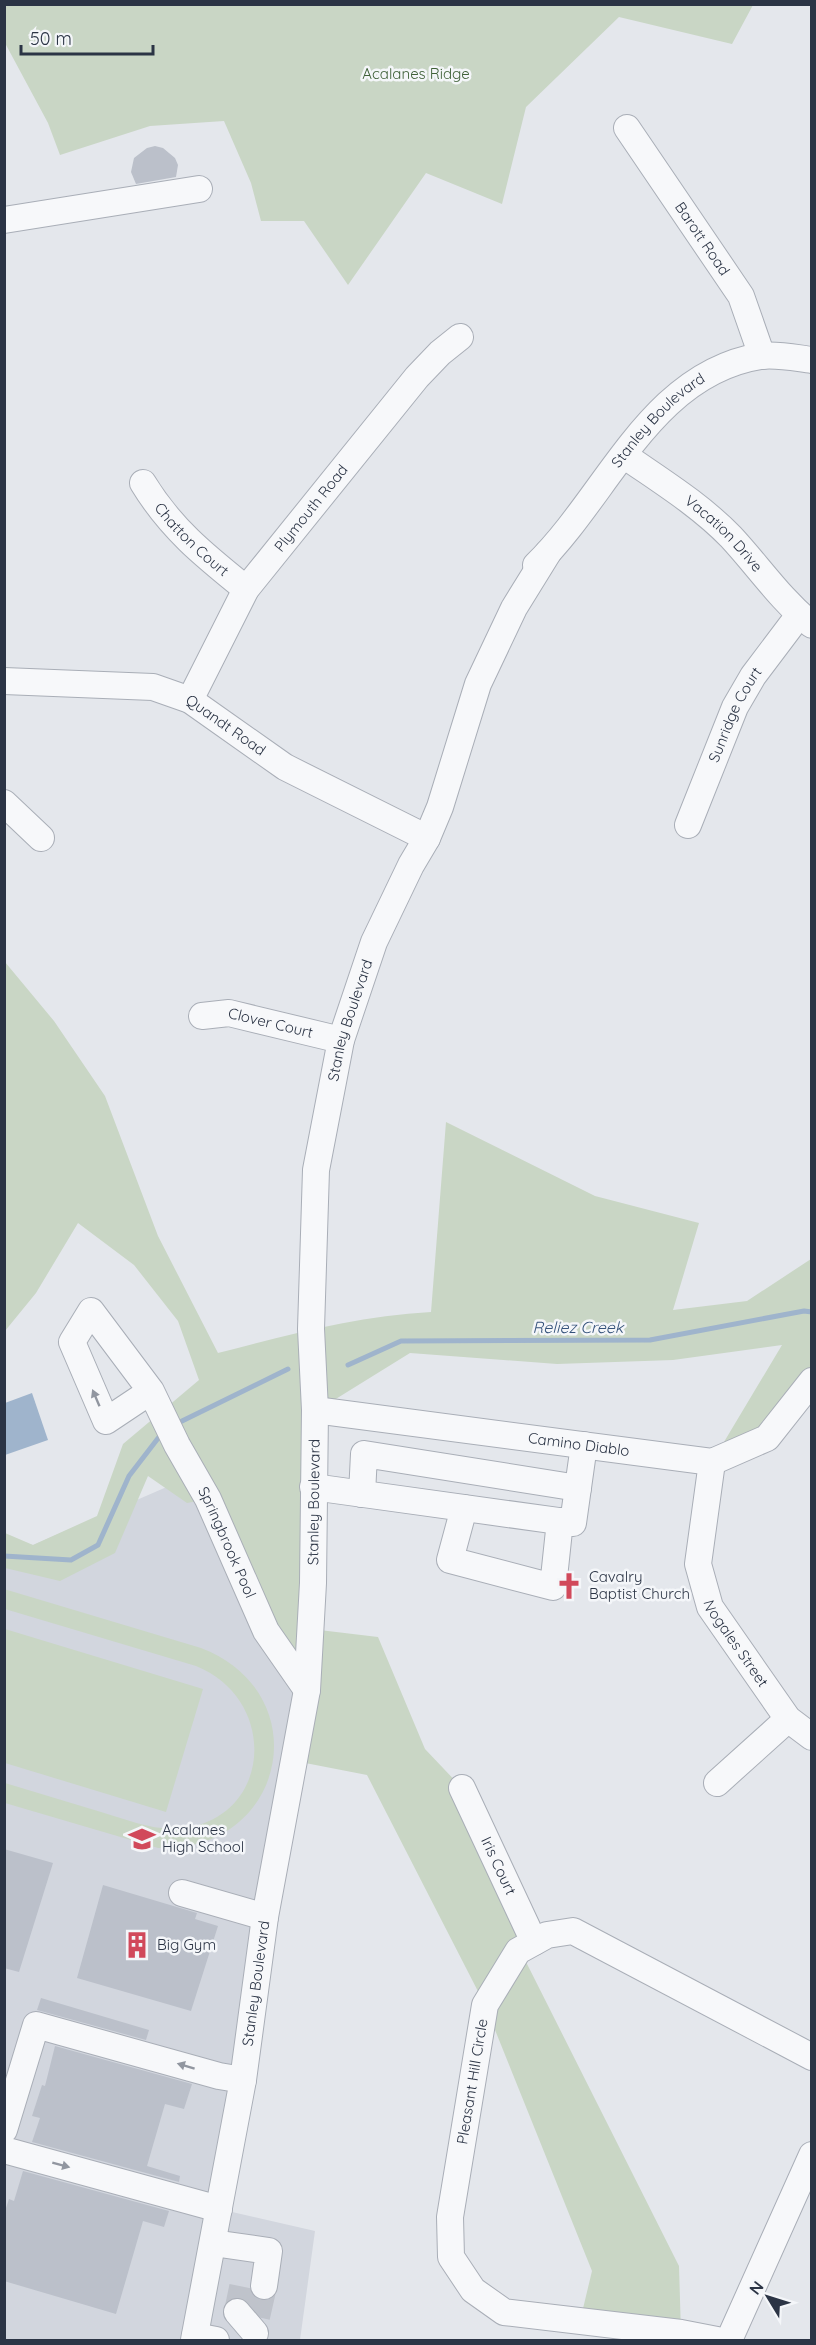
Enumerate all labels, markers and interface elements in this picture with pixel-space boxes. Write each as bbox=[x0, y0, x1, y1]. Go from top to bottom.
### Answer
scale bar bbox=[21, 18, 153, 56]
text: 50 m bbox=[30, 27, 72, 50]
park label: Acalanes Ridge bbox=[362, 64, 470, 83]
street label: Barott Road bbox=[671, 198, 734, 279]
street label: Stanley Boulevard bbox=[607, 368, 708, 471]
street label: Plymouth Road bbox=[270, 460, 352, 556]
street label: Vacation Drive bbox=[681, 491, 767, 576]
street label: Chatton Court bbox=[151, 499, 233, 580]
street label: Sunridge Court bbox=[704, 663, 766, 765]
street label: Quandt Road bbox=[182, 690, 270, 759]
street label: Stanley Boulevard bbox=[323, 957, 376, 1083]
street label: Clover Court bbox=[226, 1003, 315, 1042]
water label: Reliez Creek bbox=[533, 1317, 625, 1337]
one-way arrow bbox=[91, 1388, 101, 1406]
street label: Camino Diablo bbox=[527, 1428, 631, 1460]
street label: Stanley Boulevard bbox=[303, 1439, 324, 1565]
street label: Springbrook Pool bbox=[194, 1483, 260, 1601]
place label: Cavalry Baptist Church bbox=[589, 1567, 690, 1603]
church icon: Cavalry Baptist Church bbox=[554, 1571, 584, 1601]
street label: Nogales Street bbox=[700, 1598, 773, 1691]
place label: Acalanes High School bbox=[162, 1820, 244, 1856]
school or university icon: Acalanes High School bbox=[127, 1824, 157, 1854]
street label: Iris Court bbox=[477, 1833, 521, 1898]
street label: Stanley Boulevard bbox=[238, 1920, 273, 2047]
building icon: Big Gym bbox=[122, 1930, 152, 1960]
place label: Big Gym bbox=[157, 1935, 216, 1954]
street label: Pleasant Hill Circle bbox=[452, 2017, 492, 2146]
one-way arrow bbox=[177, 2061, 195, 2070]
one-way arrow bbox=[52, 2161, 70, 2171]
north arrow bbox=[738, 2267, 798, 2327]
text: N bbox=[745, 2277, 768, 2299]

